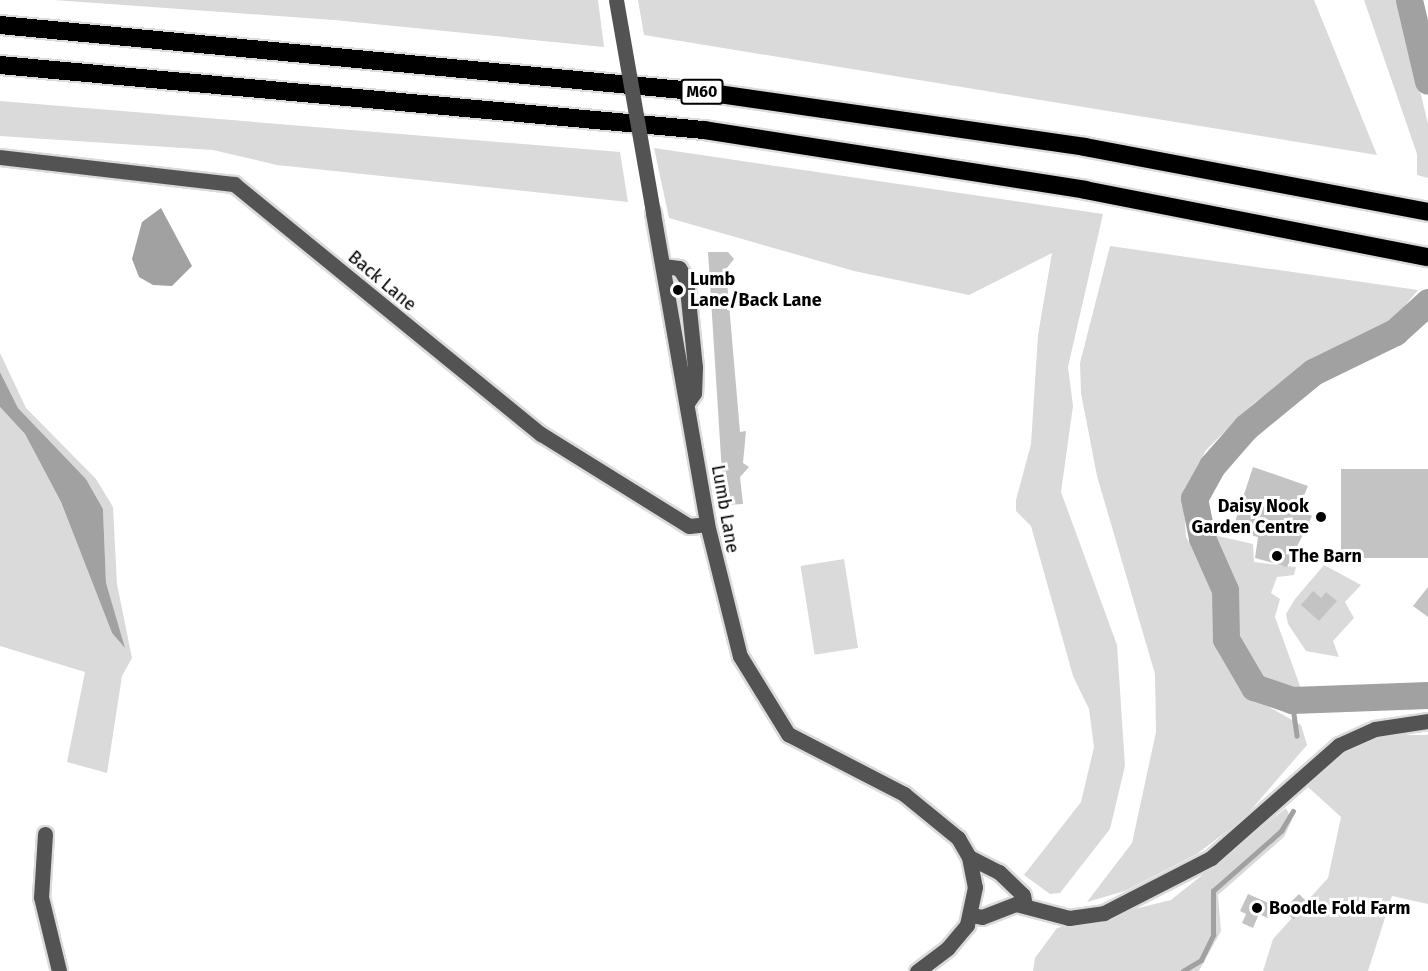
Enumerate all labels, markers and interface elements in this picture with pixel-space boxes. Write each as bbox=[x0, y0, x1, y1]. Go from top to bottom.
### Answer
road number: M60 bbox=[680, 79, 724, 105]
street label: Back Lane bbox=[344, 246, 420, 316]
place label: Lumb Lane/Back Lane bbox=[690, 269, 822, 312]
marker: Lumb Lane/Back Lane bbox=[671, 283, 685, 297]
street label: Lumb Lane bbox=[707, 463, 743, 555]
place label: Daisy Nook Garden Centre bbox=[1192, 496, 1309, 538]
marker: Daisy Nook Garden Centre bbox=[1314, 510, 1328, 524]
place label: The Barn bbox=[1289, 545, 1362, 567]
marker: The Barn bbox=[1270, 549, 1284, 563]
place label: Boodle Fold Farm bbox=[1269, 897, 1410, 919]
marker: Boodle Fold Farm bbox=[1250, 901, 1264, 915]

